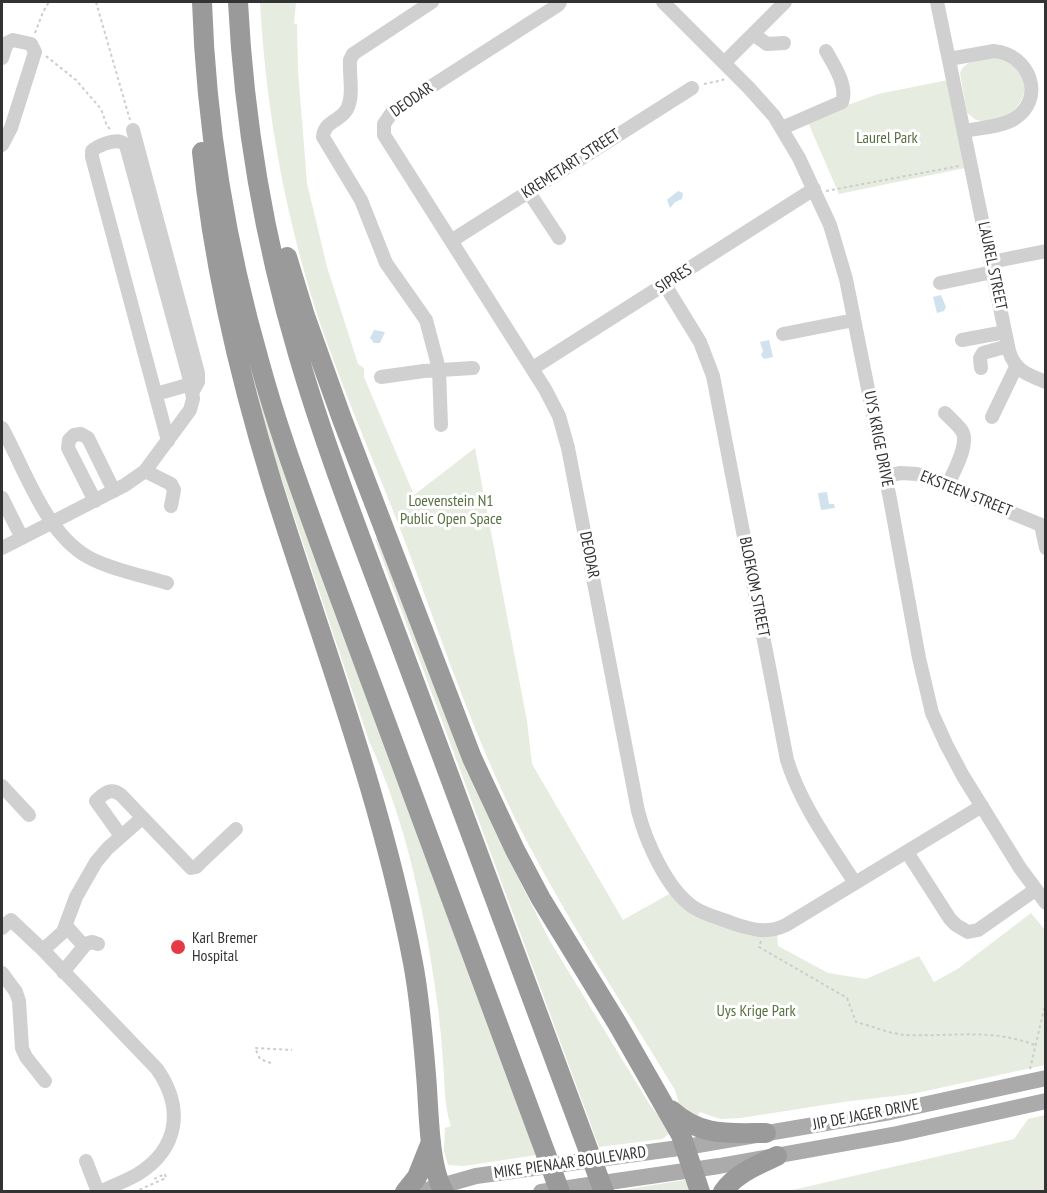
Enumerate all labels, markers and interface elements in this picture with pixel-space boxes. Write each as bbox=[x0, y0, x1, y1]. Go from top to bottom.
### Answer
street label: DEODAR bbox=[387, 79, 437, 121]
street label: KREMETART STREET bbox=[518, 125, 624, 203]
park label: Laurel Park bbox=[856, 128, 918, 148]
street label: LAUREL STREET bbox=[973, 220, 1011, 312]
street label: SIPRES bbox=[652, 260, 696, 298]
street label: UYS KRIGE DRIVE bbox=[859, 389, 897, 489]
street label: EKSTEEN STREET bbox=[917, 467, 1015, 521]
park label: Loevenstein N1 Public Open Space bbox=[400, 491, 502, 529]
street label: DEODAR bbox=[575, 530, 603, 580]
street label: BLOEKOM STREET bbox=[735, 535, 773, 639]
place label: Karl Bremer Hospital bbox=[192, 928, 257, 966]
marker: Karl Bremer Hospital bbox=[169, 938, 187, 956]
park label: Uys Krige Park bbox=[716, 1001, 796, 1021]
street label: JIP DE JAGER DRIVE bbox=[811, 1095, 921, 1135]
street label: MIKE PIENAAR BOULEVARD bbox=[493, 1143, 647, 1183]

